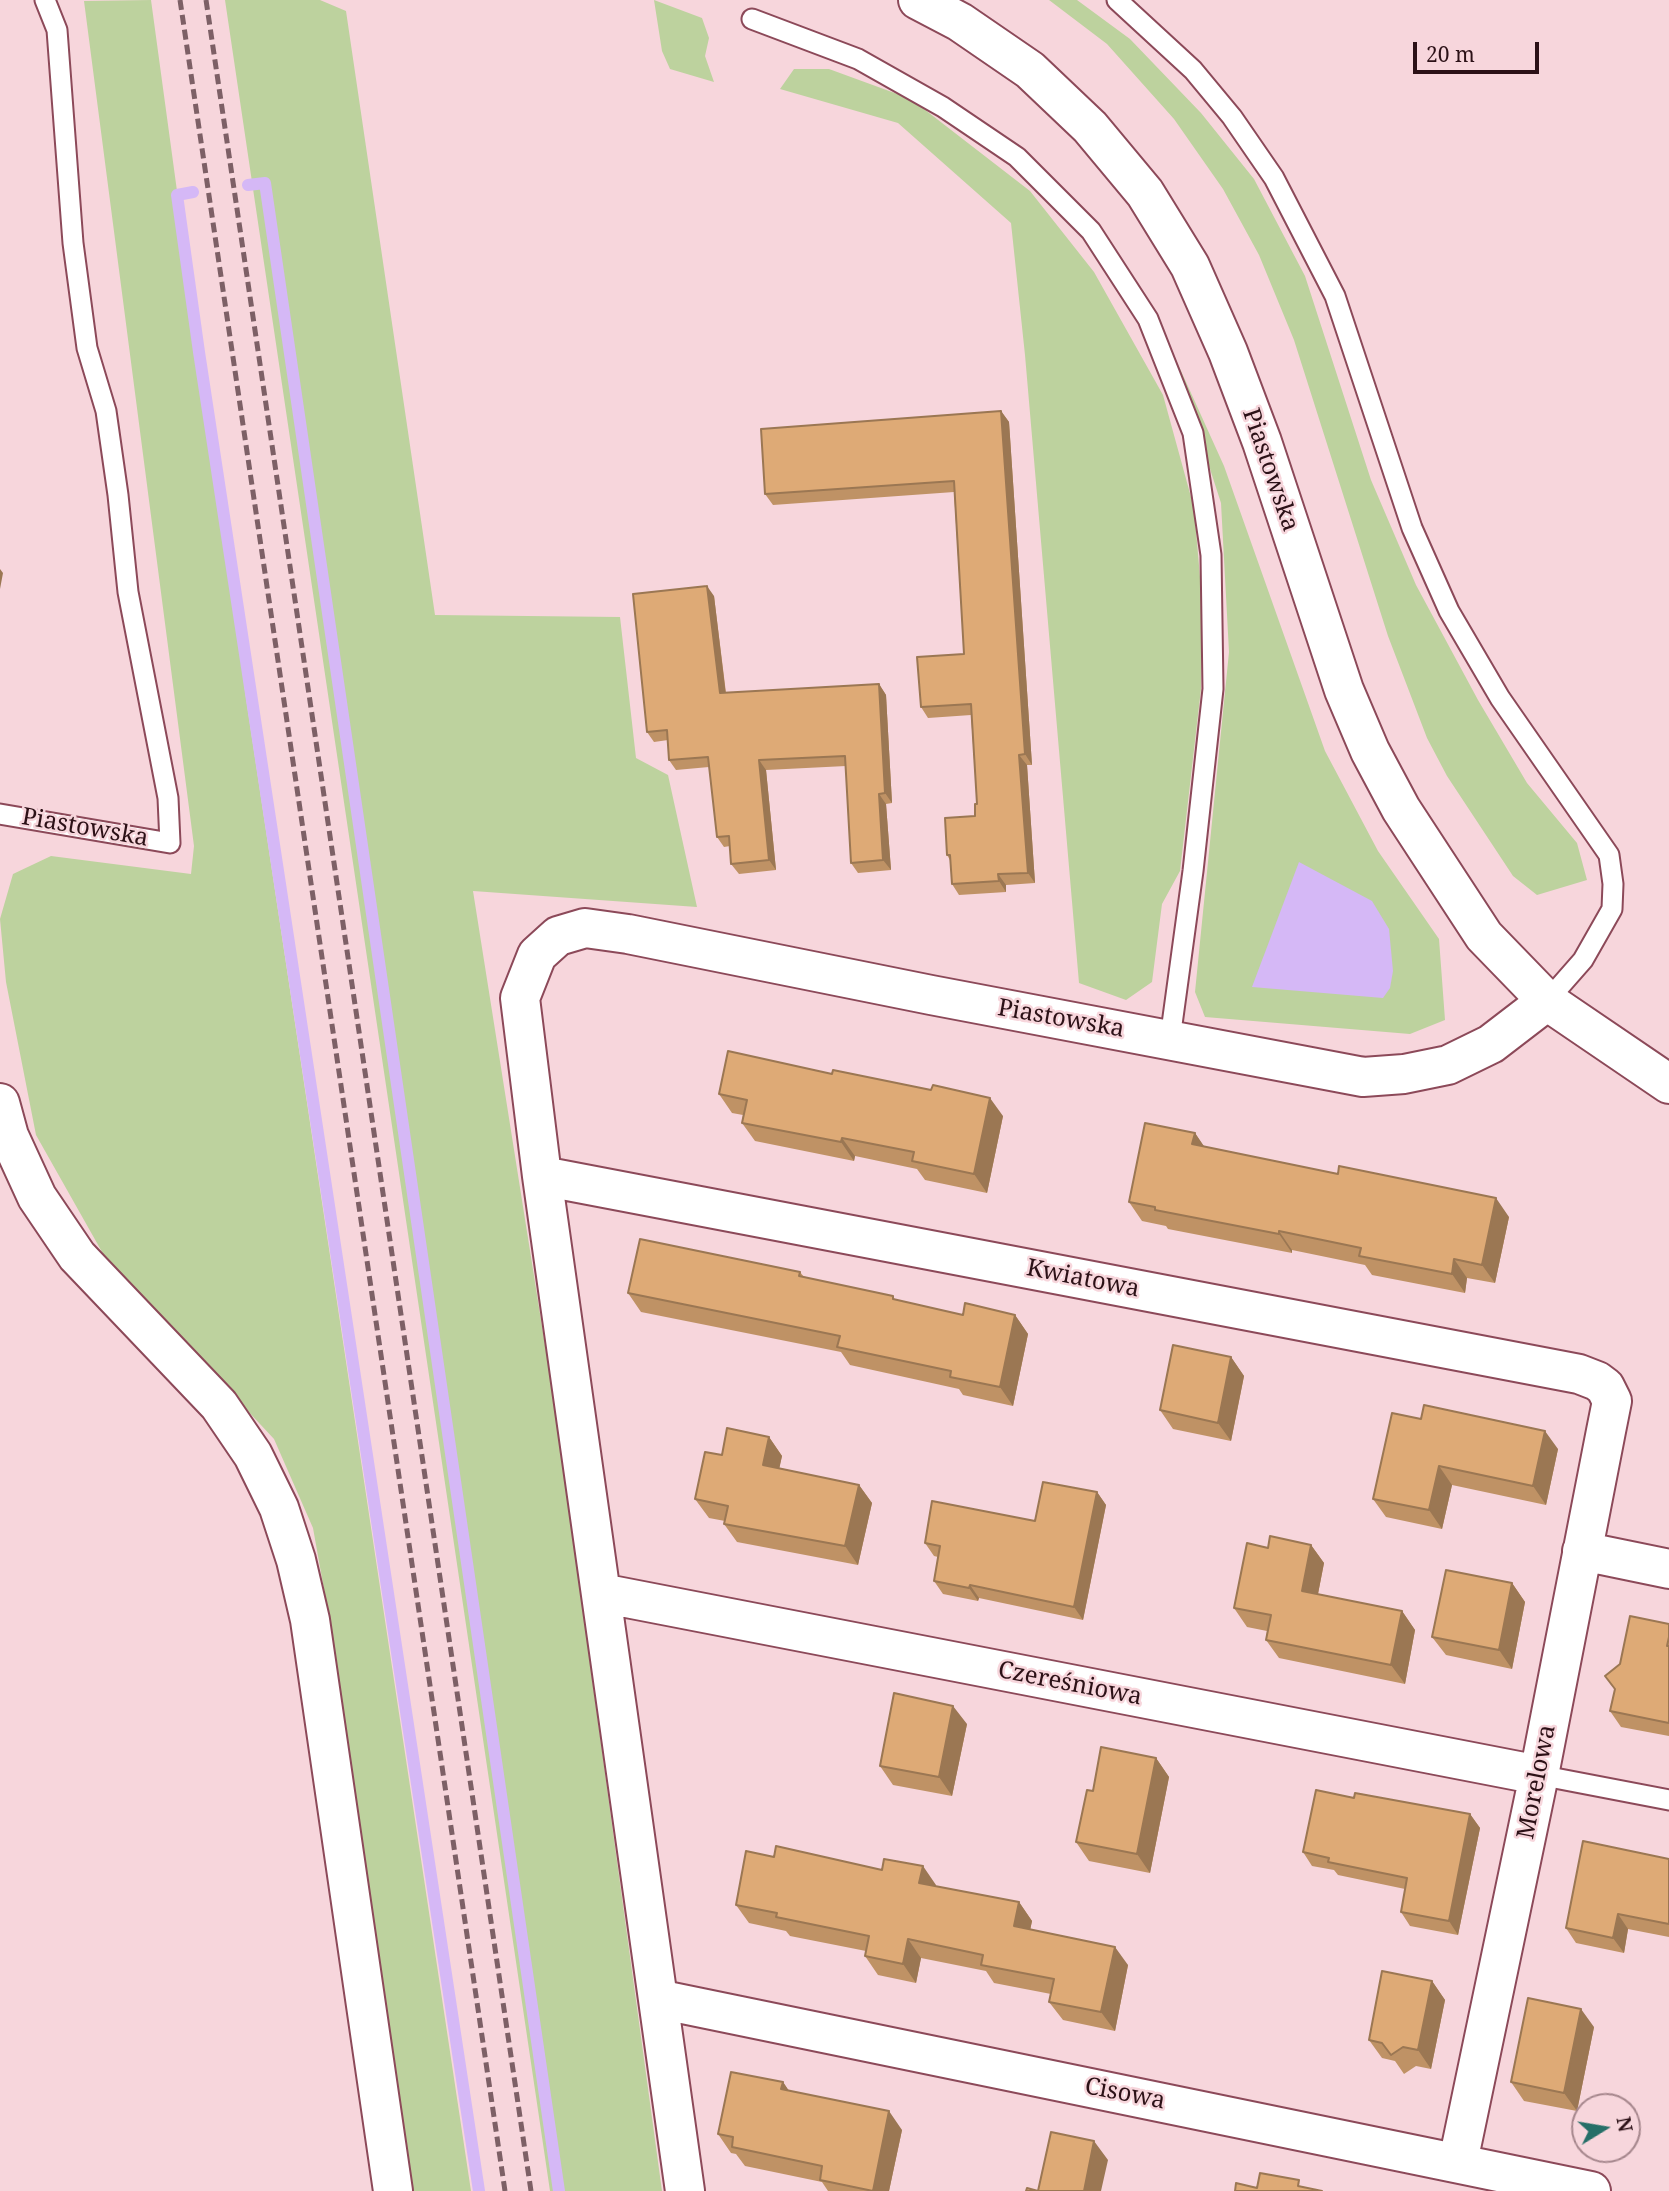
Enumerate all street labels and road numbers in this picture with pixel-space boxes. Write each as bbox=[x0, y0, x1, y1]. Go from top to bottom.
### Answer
street label: Piastowska bbox=[1236, 405, 1304, 535]
street label: Piastowska bbox=[20, 803, 150, 853]
street label: Piastowska bbox=[996, 994, 1126, 1044]
street label: Kwiatowa bbox=[1024, 1254, 1142, 1304]
street label: Czereśniowa bbox=[996, 1656, 1144, 1712]
street label: Morelowa bbox=[1512, 1722, 1562, 1842]
street label: Cisowa bbox=[1082, 2072, 1168, 2116]

